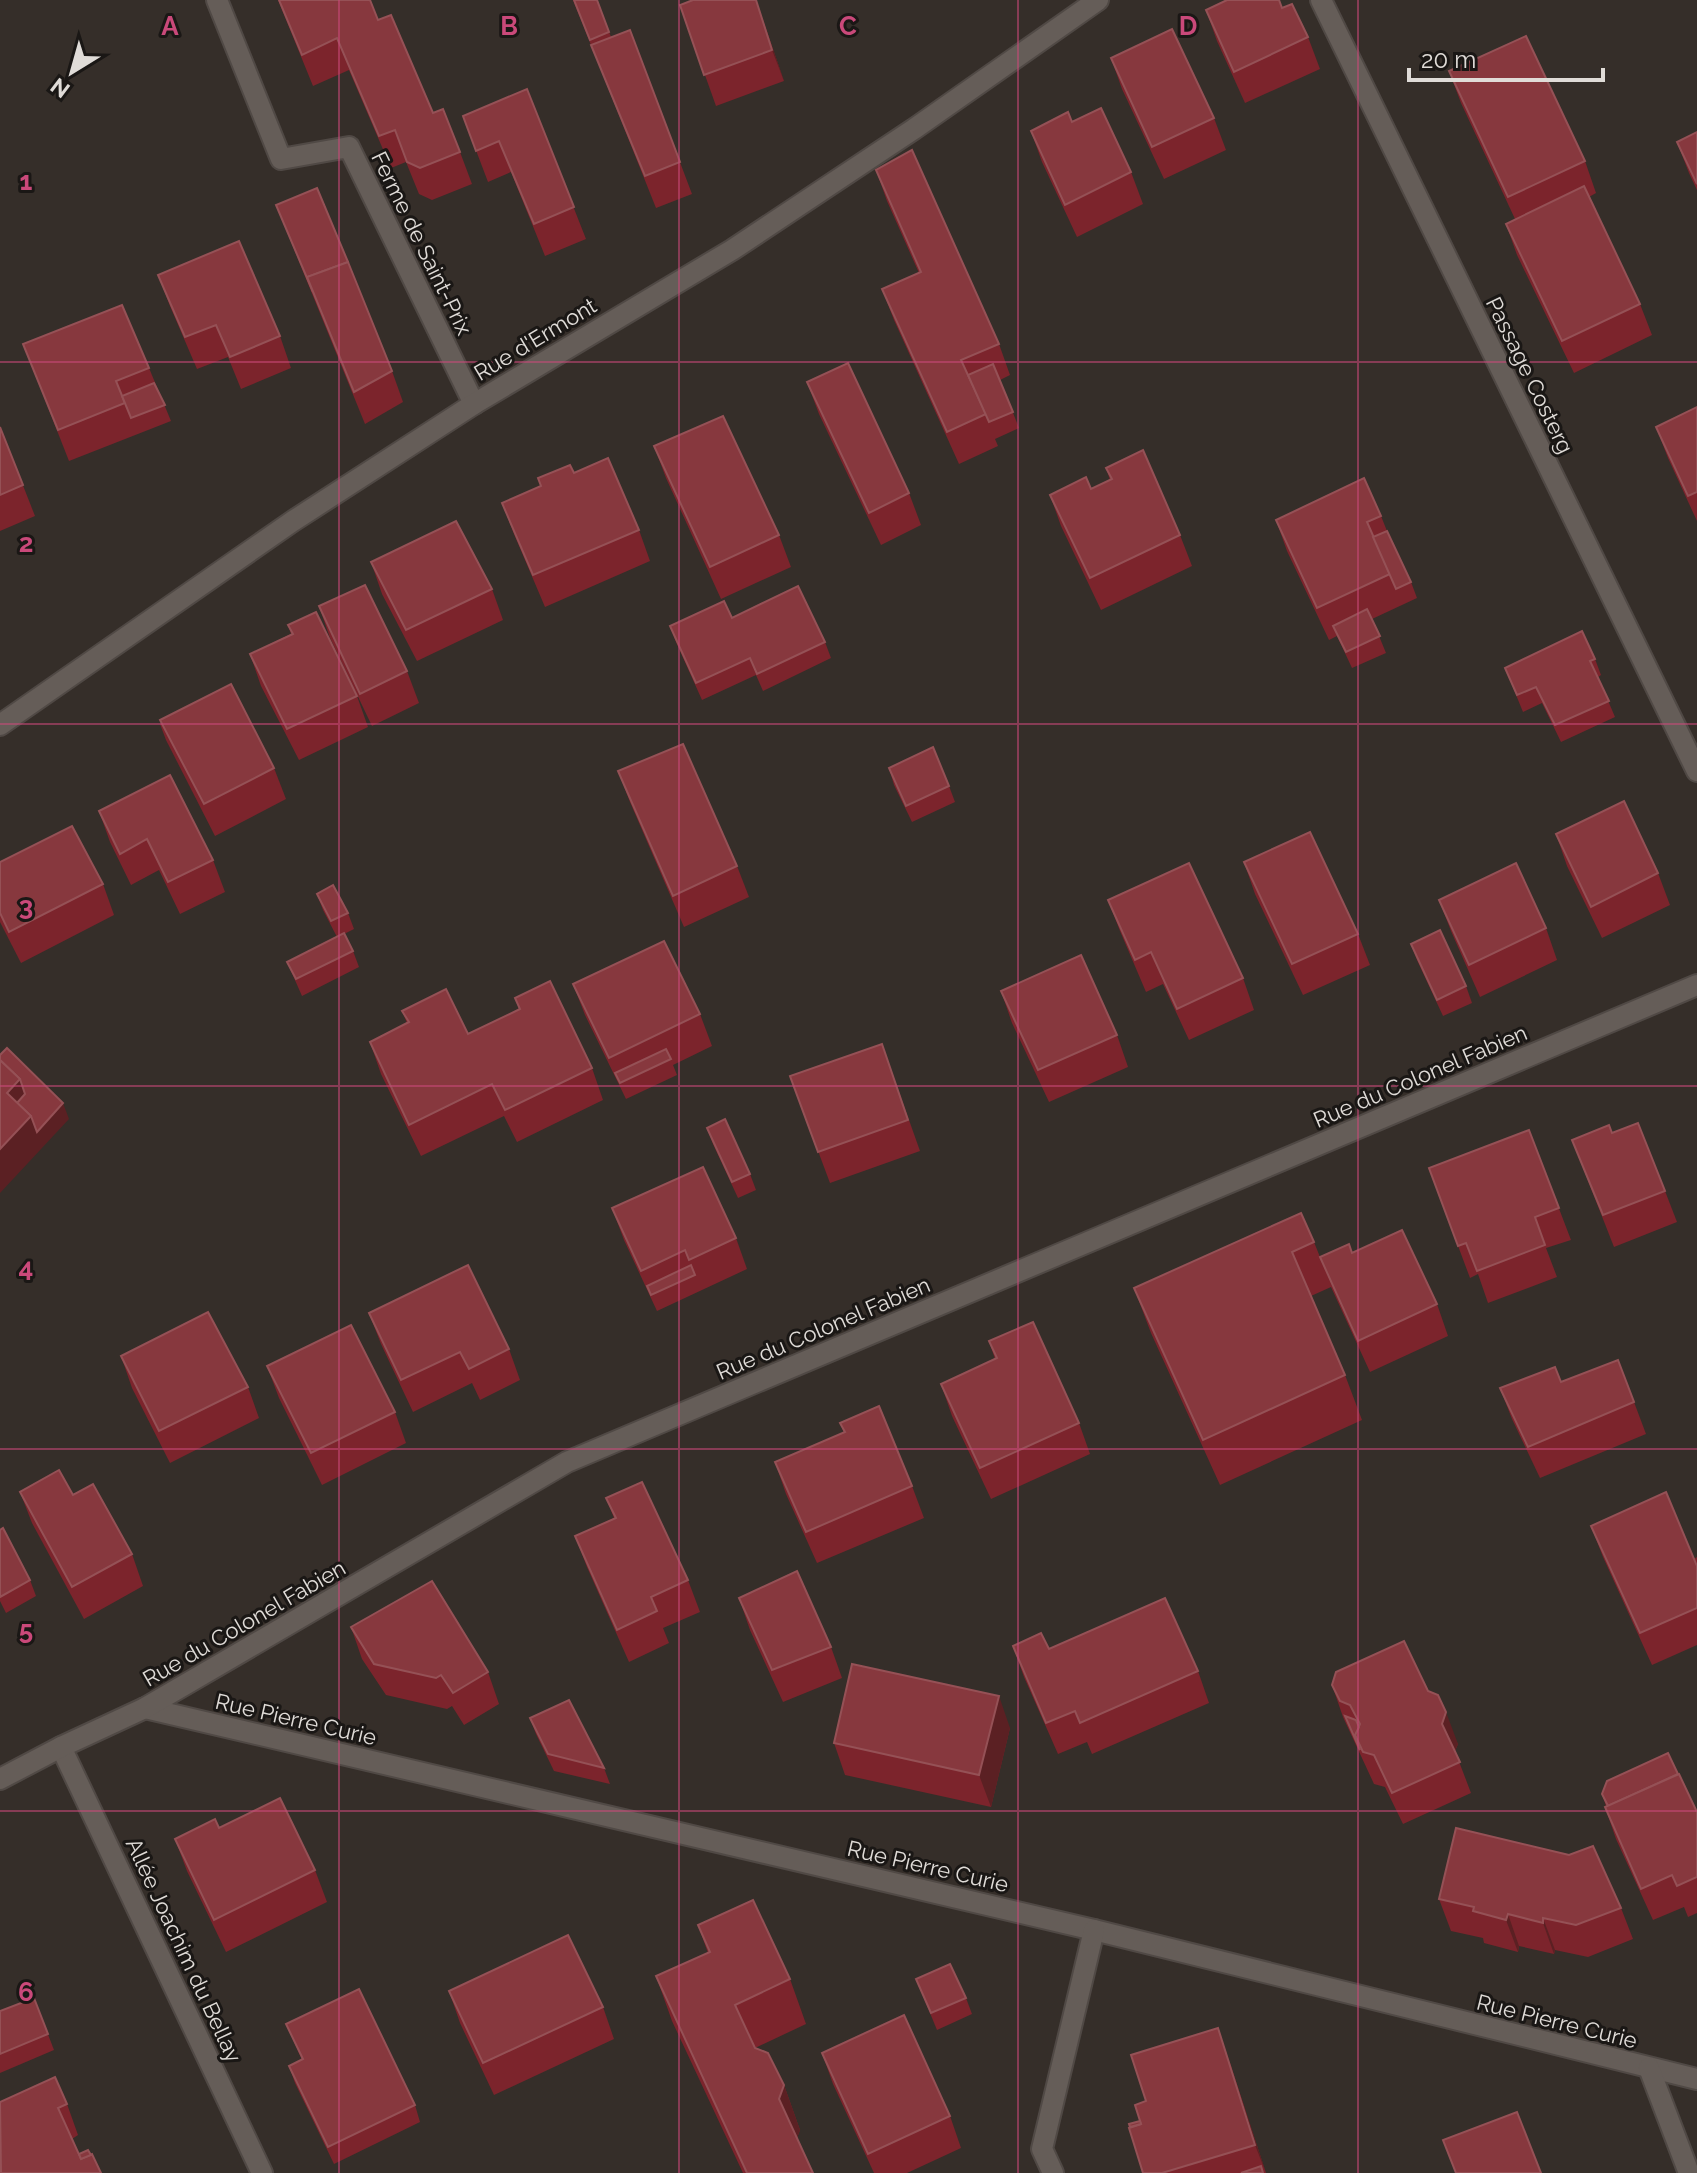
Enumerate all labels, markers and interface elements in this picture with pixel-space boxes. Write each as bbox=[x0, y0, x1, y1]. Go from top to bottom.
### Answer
text: A bbox=[161, 11, 179, 41]
text: B bbox=[500, 11, 518, 41]
text: C bbox=[839, 11, 857, 41]
text: D bbox=[1179, 11, 1197, 41]
north arrow bbox=[32, 32, 112, 112]
scale bar bbox=[1409, 32, 1603, 82]
text: 20 m bbox=[1421, 45, 1476, 74]
text: N bbox=[45, 73, 74, 103]
street label: Ferme de Saint-Prix bbox=[366, 147, 478, 339]
text: 1 bbox=[20, 166, 33, 196]
street label: Rue d'Ermont bbox=[469, 292, 601, 386]
street label: Passage Costerg bbox=[1481, 293, 1579, 457]
text: 2 bbox=[19, 528, 33, 558]
text: 3 bbox=[19, 891, 33, 921]
street label: Rue du Colonel Fabien bbox=[1309, 1019, 1531, 1133]
text: 4 bbox=[19, 1253, 33, 1283]
street label: Rue du Colonel Fabien bbox=[712, 1271, 934, 1385]
street label: Rue du Colonel Fabien bbox=[138, 1554, 350, 1692]
text: 5 bbox=[19, 1615, 33, 1645]
street label: Rue Pierre Curie bbox=[213, 1688, 379, 1750]
street label: Allée Joachim du Bellay bbox=[121, 1834, 247, 2066]
street label: Rue Pierre Curie bbox=[845, 1835, 1011, 1897]
text: 6 bbox=[18, 1977, 34, 2007]
street label: Rue Pierre Curie bbox=[1474, 1989, 1640, 2054]

